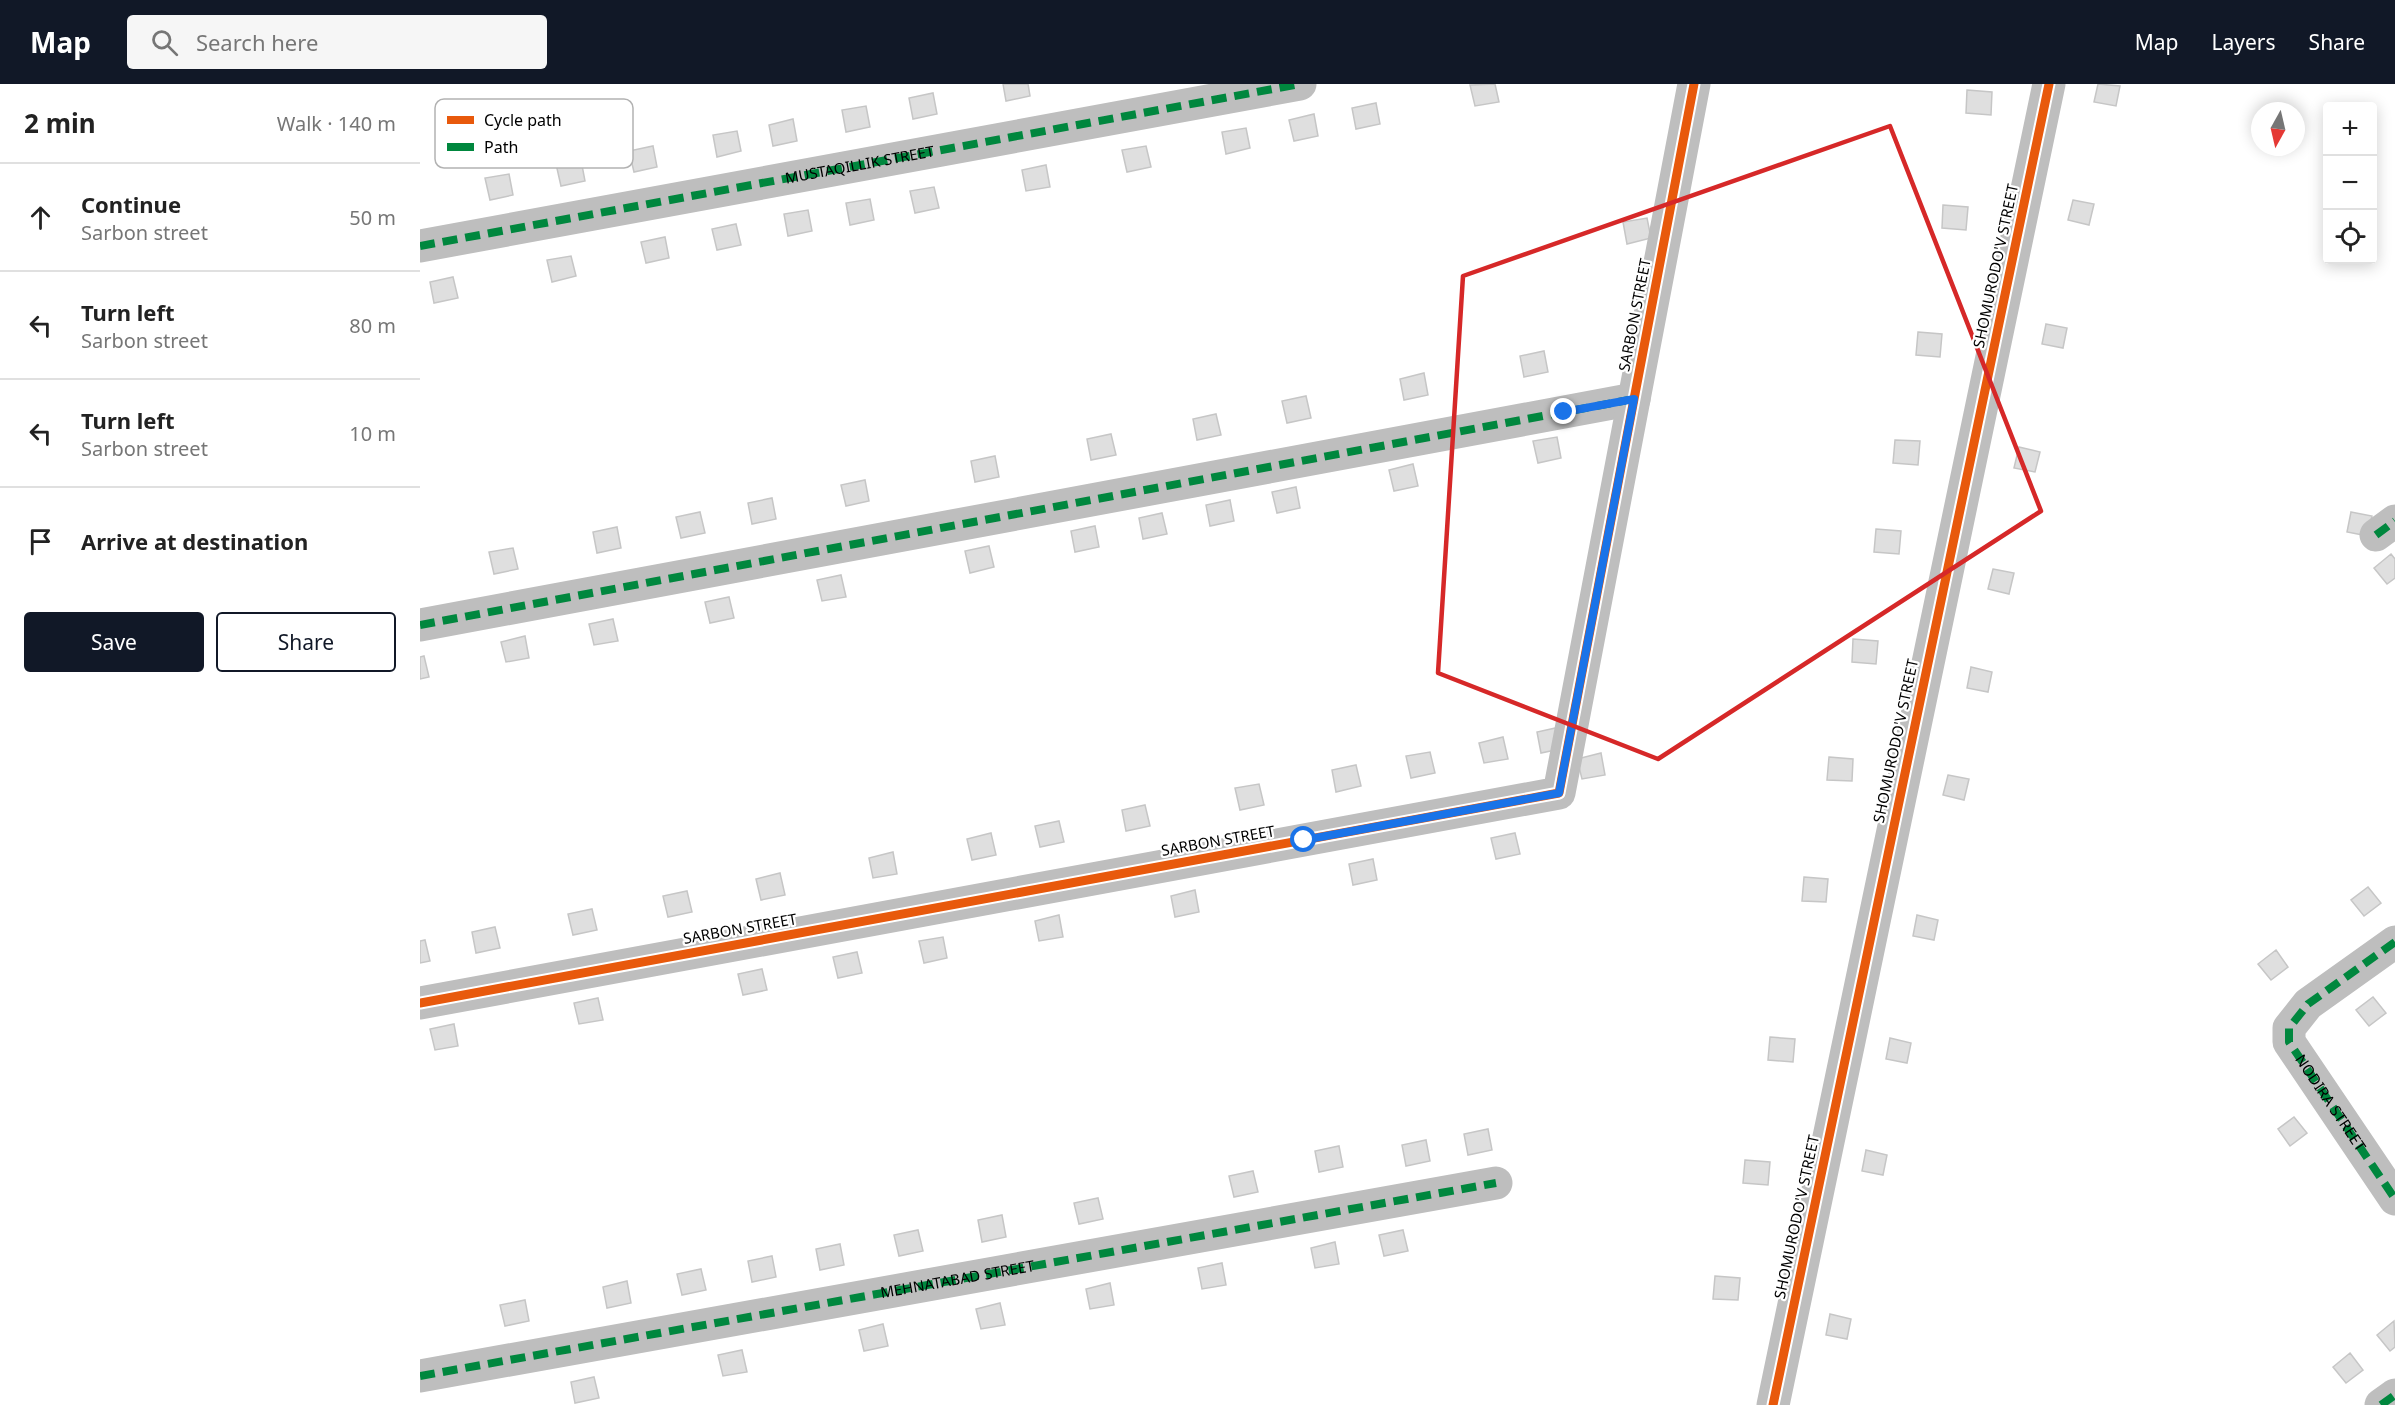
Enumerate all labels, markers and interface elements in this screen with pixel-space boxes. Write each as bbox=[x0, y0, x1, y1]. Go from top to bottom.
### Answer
search box bbox=[127, 15, 547, 69]
text: Map bbox=[30, 23, 91, 61]
icon: search bbox=[148, 26, 181, 59]
text: Search here bbox=[196, 27, 318, 57]
text: Map bbox=[2135, 28, 2179, 56]
text: Layers bbox=[2212, 28, 2276, 56]
text: Share bbox=[2309, 28, 2365, 56]
legend bbox=[435, 99, 633, 168]
north arrow bbox=[2251, 102, 2305, 156]
map controls bbox=[2323, 102, 2377, 264]
button: + bbox=[2323, 102, 2377, 156]
text: 2 min bbox=[24, 105, 96, 141]
text: Cycle path bbox=[484, 109, 562, 131]
text: Walk · 140 m bbox=[277, 110, 396, 137]
text: Path bbox=[484, 136, 518, 158]
street label: MUSTAQILLIK STREET bbox=[783, 140, 936, 188]
button: − bbox=[2323, 156, 2377, 210]
street label: SHOMURODO'V STREET bbox=[1968, 181, 2022, 349]
text: Continue bbox=[81, 189, 181, 219]
icon: ahead bbox=[24, 201, 57, 234]
text: 50 m bbox=[349, 204, 396, 231]
button: locate bbox=[2323, 210, 2377, 264]
text: Sarbon street bbox=[81, 219, 208, 246]
street label: SARBON STREET bbox=[1613, 256, 1655, 373]
text: Turn left bbox=[81, 297, 175, 327]
icon: left bbox=[24, 309, 57, 342]
text: 80 m bbox=[349, 312, 396, 339]
text: Sarbon street bbox=[81, 327, 208, 354]
route end bbox=[1550, 398, 1576, 424]
text: Turn left bbox=[81, 405, 175, 435]
icon: left bbox=[24, 417, 57, 450]
text: 10 m bbox=[349, 420, 396, 447]
text: Sarbon street bbox=[81, 435, 208, 462]
icon: arrive bbox=[24, 525, 57, 558]
text: Arrive at destination bbox=[81, 526, 308, 556]
button: Save bbox=[24, 612, 204, 672]
button: Share bbox=[216, 612, 396, 672]
street label: SHOMURODO'V STREET bbox=[1868, 656, 1922, 824]
street label: SARBON STREET bbox=[1160, 820, 1277, 860]
route start bbox=[1290, 826, 1316, 852]
street label: SARBON STREET bbox=[682, 908, 799, 948]
street label: NODIRA STREET bbox=[2291, 1050, 2371, 1155]
street label: SHOMURODO'V STREET bbox=[1769, 1132, 1823, 1300]
street label: MEHNATАBАD STREET bbox=[879, 1255, 1036, 1302]

